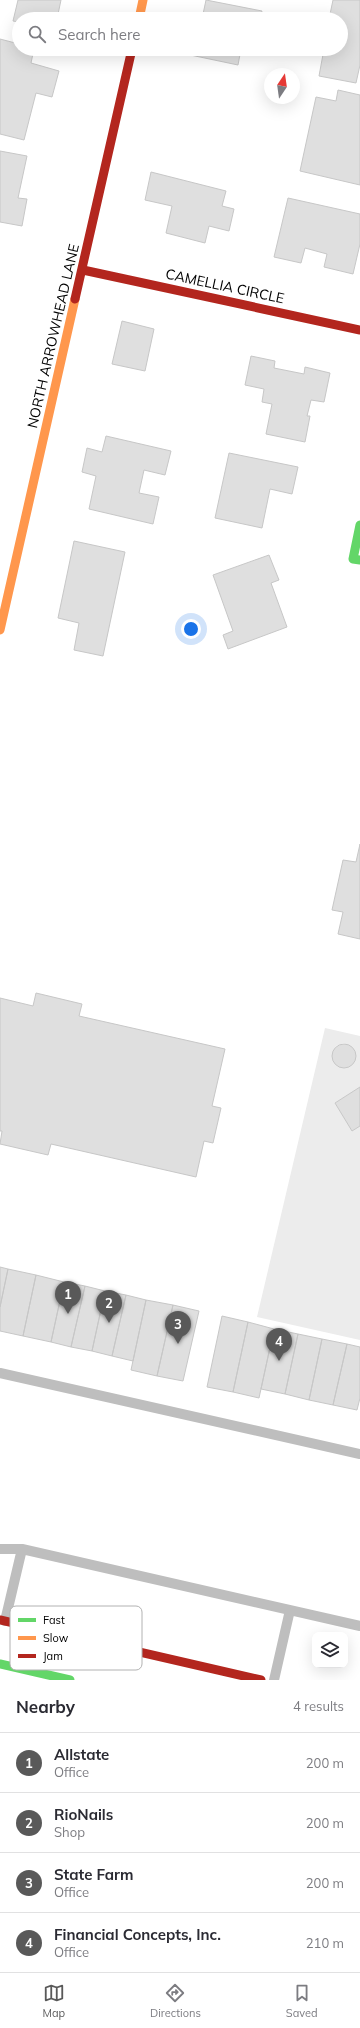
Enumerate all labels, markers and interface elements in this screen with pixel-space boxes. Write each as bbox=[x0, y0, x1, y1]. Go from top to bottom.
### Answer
search box bbox=[12, 12, 348, 56]
icon: search bbox=[26, 23, 48, 45]
text: Search here bbox=[58, 25, 140, 44]
north arrow bbox=[264, 68, 300, 104]
street label: NORTH ARROWHEAD LANE bbox=[23, 242, 83, 430]
street label: CAMELLIA CIRCLE bbox=[164, 265, 286, 307]
your location bbox=[181, 619, 201, 639]
pin: 1 bbox=[55, 1281, 81, 1314]
pin: 2 bbox=[96, 1290, 122, 1323]
pin: 3 bbox=[165, 1311, 191, 1344]
pin: 4 bbox=[266, 1328, 292, 1361]
legend bbox=[10, 1606, 142, 1670]
text: Fast bbox=[43, 1613, 65, 1627]
text: Slow bbox=[43, 1631, 69, 1645]
map controls bbox=[312, 1632, 348, 1668]
button: layers bbox=[312, 1632, 348, 1668]
text: Jam bbox=[43, 1649, 63, 1663]
text: Nearby bbox=[16, 1696, 75, 1717]
text: 4 results bbox=[293, 1698, 344, 1714]
text: Allstate bbox=[54, 1745, 109, 1764]
text: 1 bbox=[25, 1755, 33, 1771]
text: 200 m bbox=[306, 1755, 344, 1771]
text: Office bbox=[54, 1764, 89, 1780]
text: RioNails bbox=[54, 1805, 113, 1824]
text: 2 bbox=[25, 1815, 33, 1831]
text: 200 m bbox=[306, 1815, 344, 1831]
text: Shop bbox=[54, 1824, 85, 1840]
text: State Farm bbox=[54, 1865, 134, 1884]
text: 3 bbox=[25, 1875, 33, 1891]
text: 200 m bbox=[306, 1875, 344, 1891]
text: Office bbox=[54, 1884, 89, 1900]
text: Financial Concepts, Inc. bbox=[54, 1925, 221, 1944]
text: 4 bbox=[25, 1935, 33, 1951]
text: 210 m bbox=[306, 1935, 344, 1951]
text: Office bbox=[54, 1944, 89, 1960]
tab: Map bbox=[42, 1982, 65, 2020]
tab: Directions bbox=[150, 1982, 201, 2020]
tab: Saved bbox=[286, 1982, 318, 2020]

